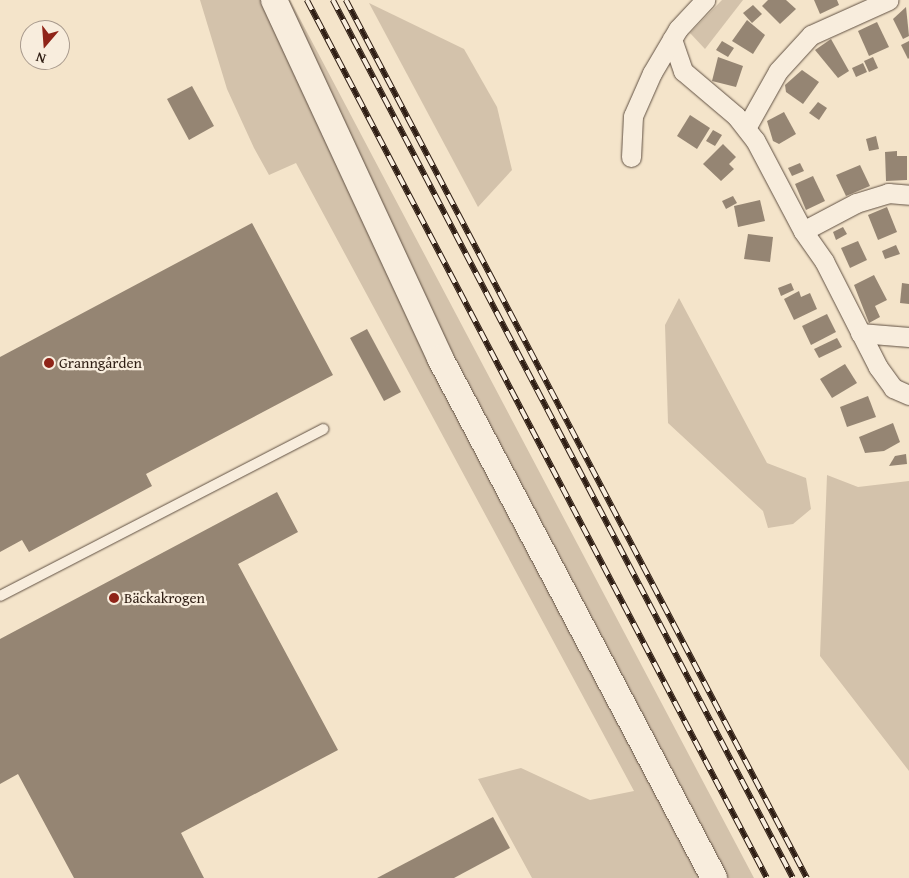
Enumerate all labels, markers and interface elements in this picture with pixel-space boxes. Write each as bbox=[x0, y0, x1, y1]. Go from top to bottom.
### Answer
north arrow bbox=[20, 20, 70, 70]
text: N bbox=[33, 47, 48, 69]
place label: Granngården bbox=[59, 354, 142, 372]
marker: Granngården bbox=[43, 357, 55, 369]
place label: Bäckakrogen bbox=[124, 589, 205, 607]
marker: Bäckakrogen bbox=[108, 592, 120, 604]

